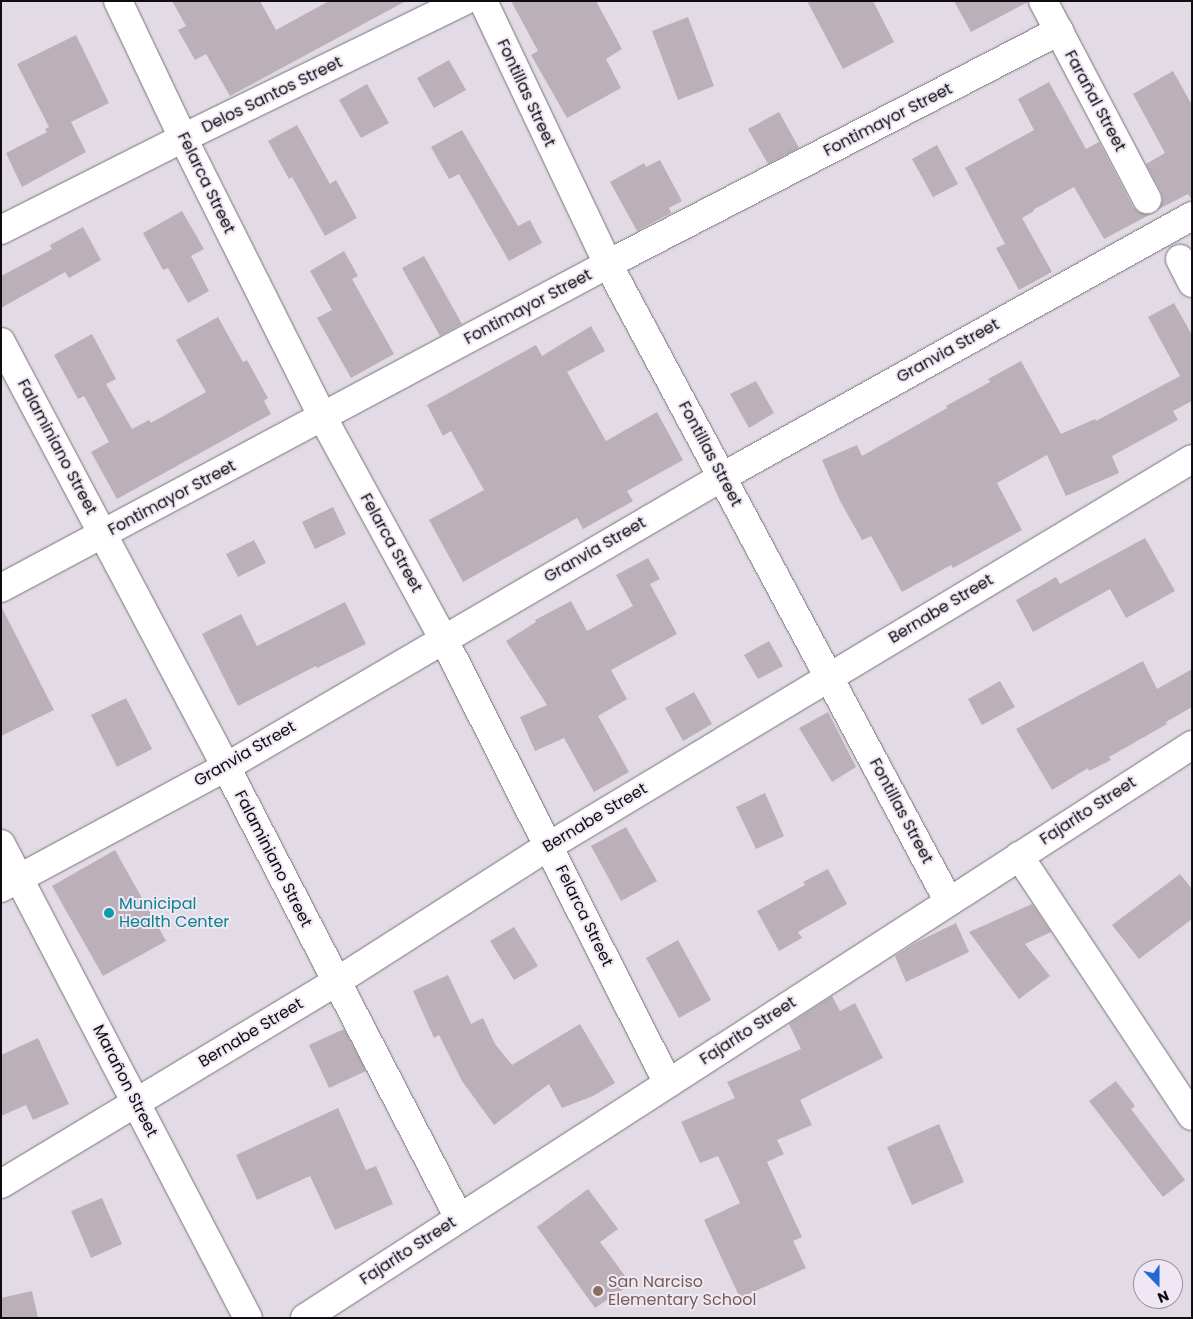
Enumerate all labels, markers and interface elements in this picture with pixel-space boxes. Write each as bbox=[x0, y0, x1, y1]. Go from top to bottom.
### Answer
street label: Fontillas Street bbox=[493, 36, 559, 150]
street label: Farañal Street bbox=[1060, 47, 1130, 155]
street label: Delos Santos Street bbox=[199, 53, 345, 137]
street label: Fontimayor Street bbox=[820, 79, 956, 161]
street label: Felarca Street bbox=[173, 129, 239, 237]
street label: Fontimayor Street bbox=[461, 265, 595, 349]
street label: Granvia Street bbox=[893, 315, 1003, 387]
street label: Falaminiano Street bbox=[13, 376, 101, 518]
street label: Fontillas Street bbox=[674, 398, 746, 510]
street label: Fontimayor Street bbox=[105, 456, 239, 540]
street label: Felarca Street bbox=[356, 490, 426, 596]
street label: Granvia Street bbox=[541, 513, 649, 587]
street label: Bernabe Street bbox=[885, 570, 997, 648]
street label: Granvia Street bbox=[191, 717, 299, 791]
street label: Fontillas Street bbox=[865, 755, 937, 867]
street label: Fajarito Street bbox=[1036, 773, 1140, 849]
street label: Bernabe Street bbox=[539, 779, 651, 857]
street label: Falaminiano Street bbox=[230, 788, 316, 930]
street label: Felarca Street bbox=[551, 862, 617, 970]
place label: Municipal Health Center bbox=[119, 894, 229, 932]
marker: Municipal Health Center bbox=[103, 907, 115, 919]
street label: Fajarito Street bbox=[696, 993, 800, 1069]
street label: Bernabe Street bbox=[195, 994, 307, 1072]
street label: Marañon Street bbox=[88, 1022, 162, 1140]
street label: Fajarito Street bbox=[356, 1213, 460, 1289]
north arrow bbox=[1133, 1259, 1183, 1309]
place label: San Narciso Elementary School bbox=[608, 1272, 756, 1310]
marker: San Narciso Elementary School bbox=[592, 1285, 604, 1297]
text: N bbox=[1155, 1286, 1172, 1308]

